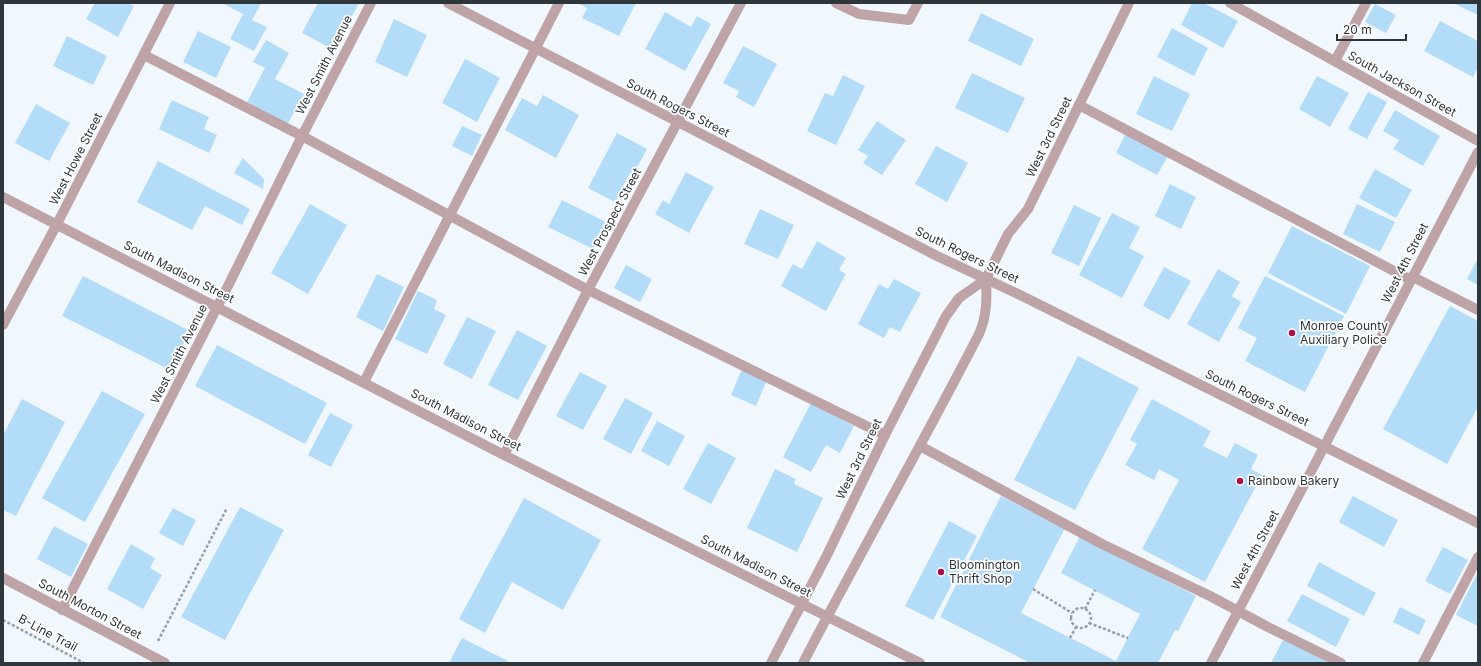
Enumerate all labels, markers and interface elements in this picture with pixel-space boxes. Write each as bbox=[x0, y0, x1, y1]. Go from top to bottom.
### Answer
street label: West Smith Avenue bbox=[292, 13, 355, 117]
scale bar bbox=[1337, 16, 1406, 42]
text: 20 m bbox=[1343, 22, 1372, 37]
street label: South Jackson Street bbox=[1346, 48, 1459, 120]
street label: South Rogers Street bbox=[624, 75, 732, 140]
street label: West 3rd Street bbox=[1022, 94, 1075, 180]
street label: West Howe Street bbox=[46, 110, 105, 207]
street label: West Prospect Street bbox=[575, 165, 644, 278]
street label: West 4th Street bbox=[1378, 220, 1431, 305]
street label: South Rogers Street bbox=[913, 223, 1022, 286]
street label: South Madison Street bbox=[121, 237, 237, 306]
street label: West Smith Avenue bbox=[147, 302, 210, 406]
place label: Monroe County Auxiliary Police bbox=[1300, 318, 1388, 347]
marker: Monroe County Auxiliary Police bbox=[1287, 328, 1297, 338]
street label: South Rogers Street bbox=[1203, 366, 1312, 429]
street label: South Madison Street bbox=[408, 385, 524, 454]
street label: West 3rd Street bbox=[832, 416, 885, 502]
place label: Rainbow Bakery bbox=[1248, 473, 1340, 488]
marker: Rainbow Bakery bbox=[1235, 476, 1245, 486]
street label: West 4th Street bbox=[1227, 507, 1282, 592]
street label: South Madison Street bbox=[698, 531, 814, 600]
place label: Bloomington Thrift Shop bbox=[949, 557, 1020, 586]
marker: Bloomington Thrift Shop bbox=[936, 567, 946, 577]
street label: South Morton Street bbox=[36, 575, 144, 642]
street label: B-Line Trail bbox=[16, 611, 80, 654]

